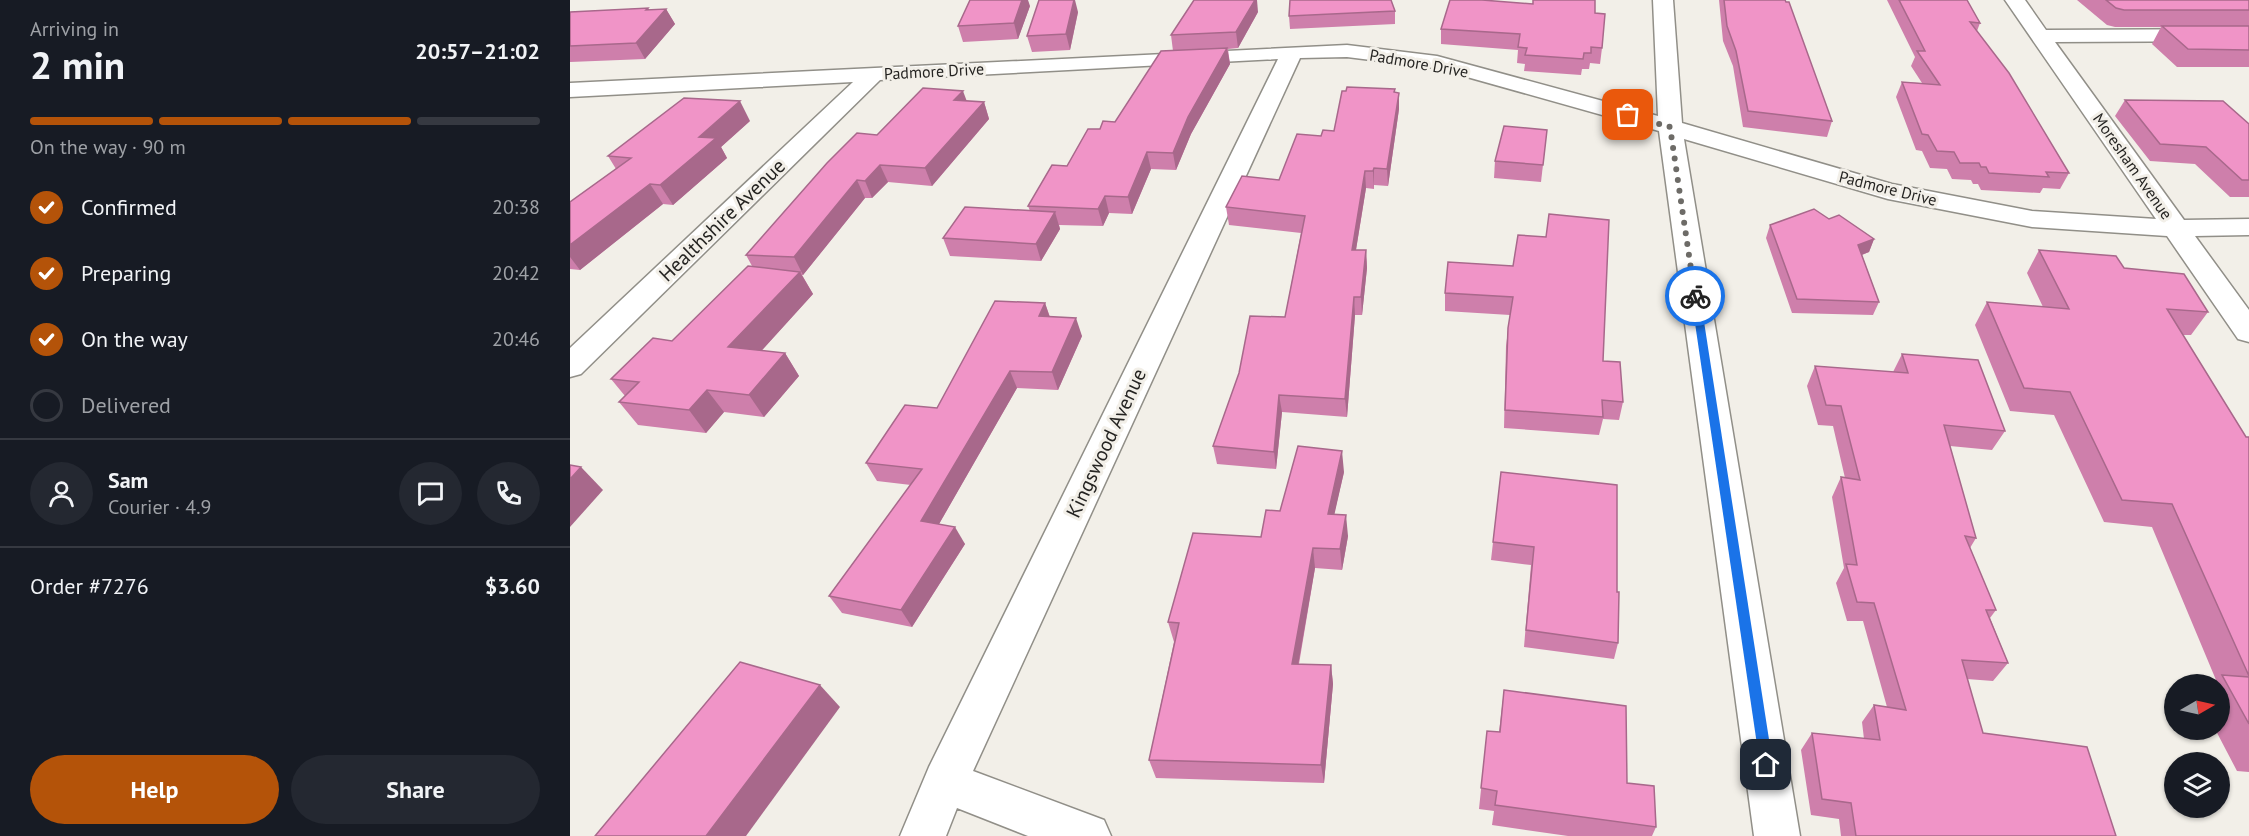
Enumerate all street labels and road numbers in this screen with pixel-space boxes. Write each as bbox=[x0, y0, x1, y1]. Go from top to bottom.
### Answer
street label: Padmore Drive bbox=[1368, 44, 1470, 82]
street label: Padmore Drive bbox=[883, 58, 985, 84]
street label: Moresham Avenue bbox=[2089, 109, 2177, 223]
street label: Healthshire Avenue bbox=[653, 153, 791, 287]
street label: Padmore Drive bbox=[1837, 166, 1939, 210]
street label: Kingswood Avenue bbox=[1060, 364, 1152, 522]

